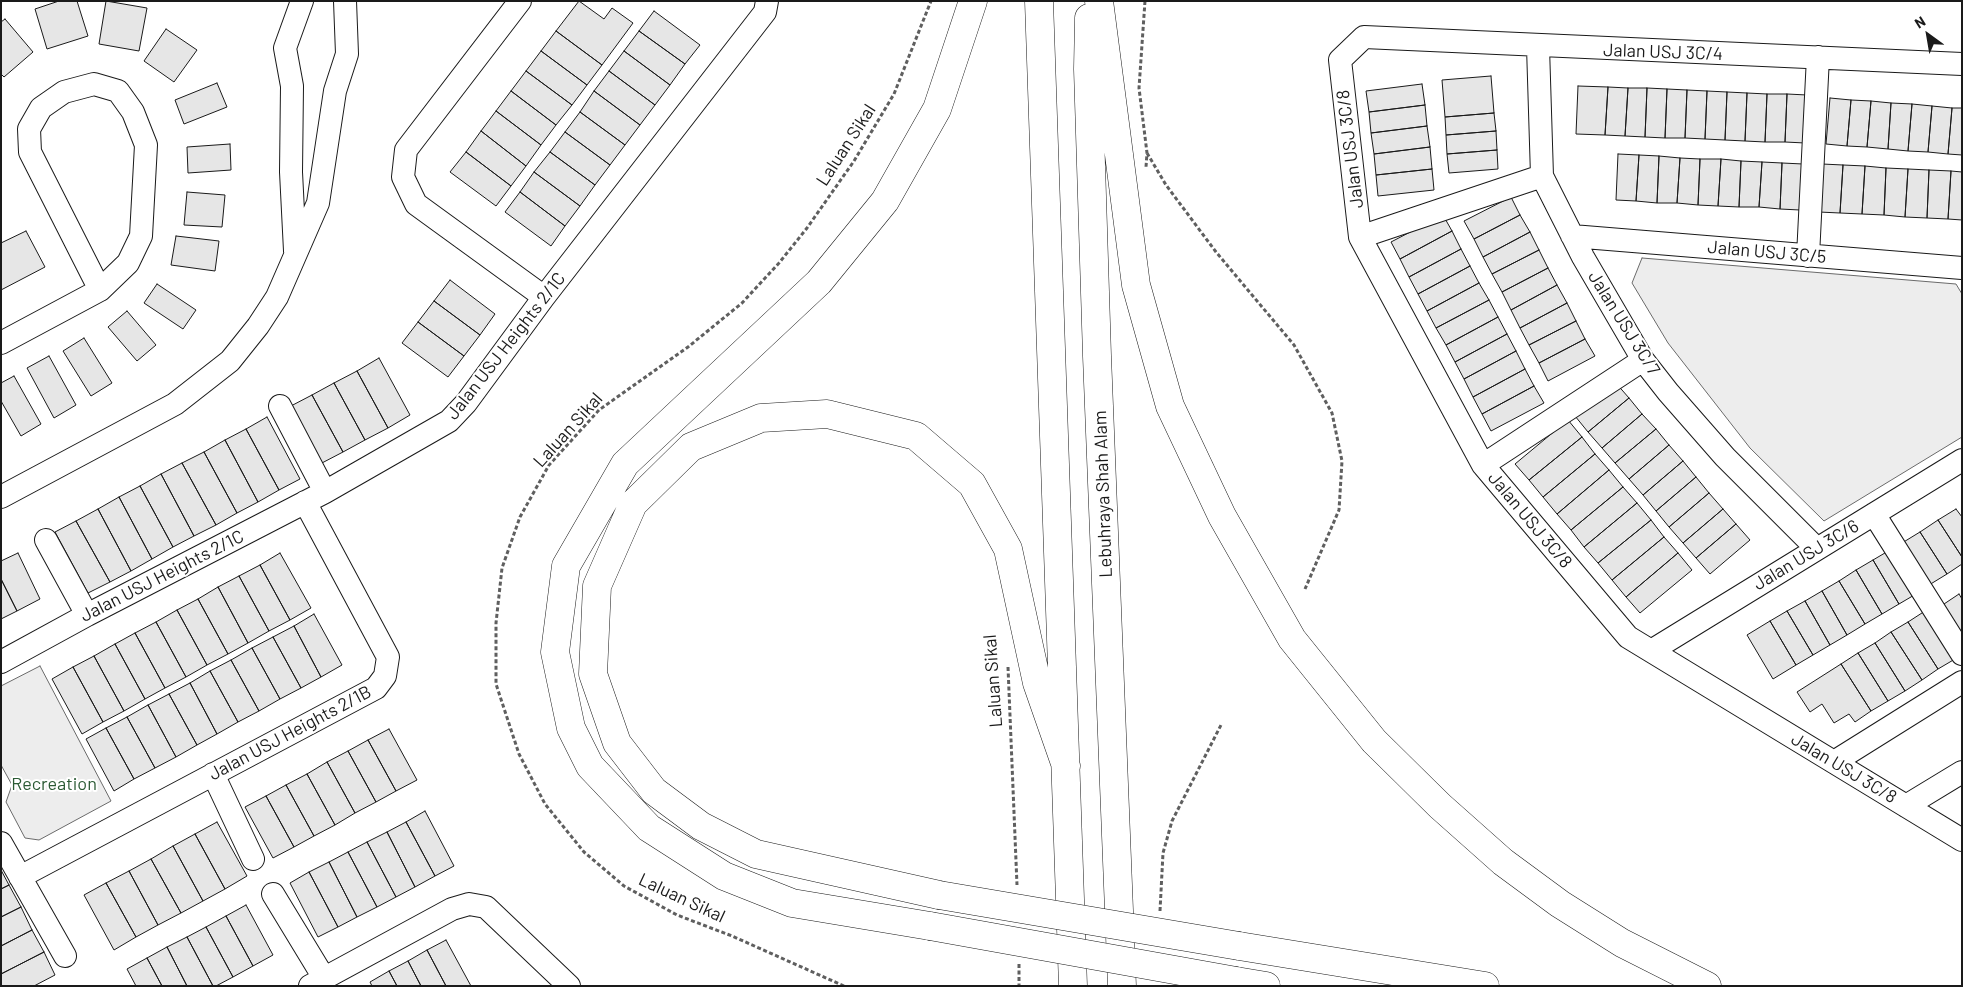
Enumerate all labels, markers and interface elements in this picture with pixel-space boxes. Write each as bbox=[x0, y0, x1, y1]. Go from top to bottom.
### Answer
north arrow bbox=[1903, 10, 1953, 60]
text: N bbox=[1911, 12, 1928, 32]
street label: Jalan USJ 3C/4 bbox=[1603, 39, 1723, 65]
street label: Jalan USJ 3C/8 bbox=[1332, 88, 1368, 210]
street label: Laluan Sikal bbox=[812, 100, 880, 190]
street label: Jalan USJ 3C/5 bbox=[1707, 236, 1827, 268]
street label: Jalan USJ 3C/7 bbox=[1583, 267, 1665, 379]
street label: Jalan USJ Heights 2/1C bbox=[442, 268, 570, 424]
street label: Laluan Sikal bbox=[529, 388, 607, 472]
street label: Lebuhraya Shah Alam bbox=[1089, 410, 1117, 578]
street label: Jalan USJ 3C/8 bbox=[1483, 467, 1577, 573]
street label: Jalan USJ 3C/6 bbox=[1749, 515, 1863, 595]
street label: Jalan USJ Heights 2/1C bbox=[77, 525, 247, 627]
street label: Laluan Sikal bbox=[979, 634, 1007, 728]
street label: Jalan USJ Heights 2/1B bbox=[205, 681, 375, 785]
street label: Jalan USJ 3C/8 bbox=[1787, 728, 1901, 808]
park label: Recreation bbox=[11, 773, 97, 795]
street label: Laluan Sikal bbox=[635, 869, 729, 927]

